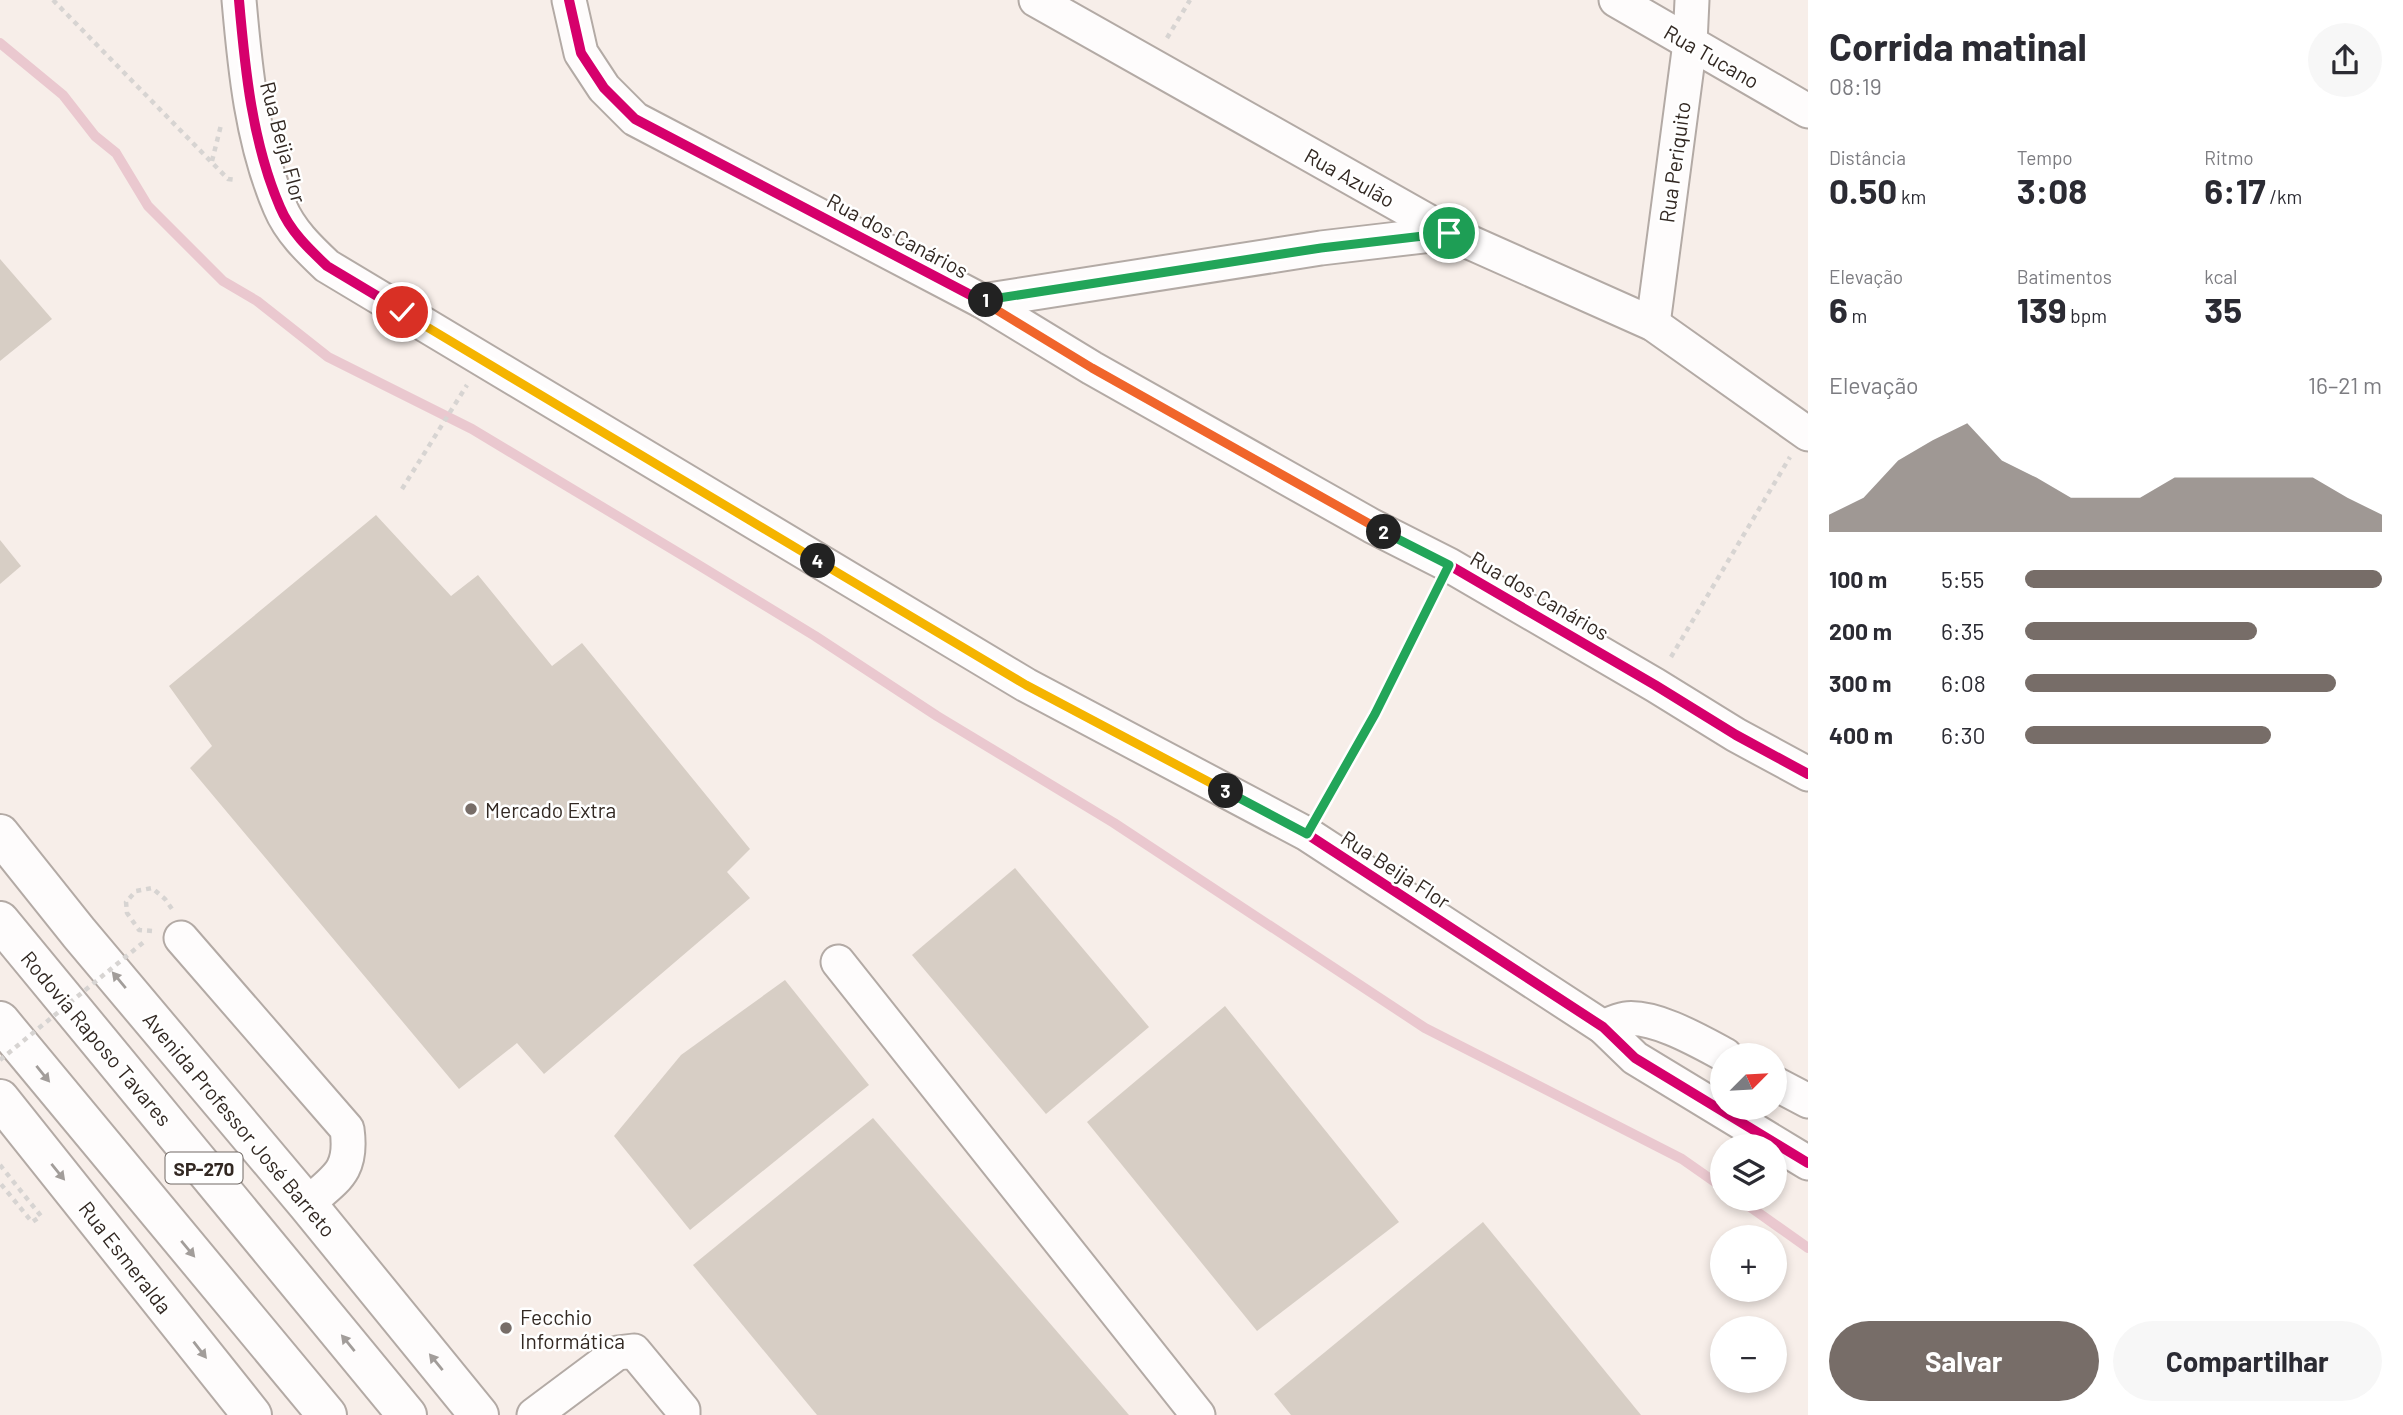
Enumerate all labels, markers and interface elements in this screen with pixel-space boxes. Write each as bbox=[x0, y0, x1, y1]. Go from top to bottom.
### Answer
street label: Rua Tucano bbox=[1660, 19, 1764, 93]
text: Corrida matinal bbox=[1829, 23, 2087, 69]
button: share bbox=[2308, 23, 2382, 97]
text: 08:19 bbox=[1829, 72, 1882, 100]
street label: Rua Beija Flor bbox=[256, 79, 312, 206]
street label: Rua Periquito bbox=[1653, 100, 1695, 224]
street label: Rua Azulão bbox=[1301, 142, 1399, 212]
text: Distância bbox=[1829, 146, 1906, 169]
text: Tempo bbox=[2017, 146, 2073, 169]
text: Ritmo bbox=[2204, 146, 2254, 169]
text: 0.50 bbox=[1829, 169, 1897, 211]
text: 3:08 bbox=[2017, 169, 2087, 211]
text: 6:17 bbox=[2204, 169, 2266, 211]
text: km bbox=[1897, 185, 1926, 208]
text: /km bbox=[2266, 185, 2302, 208]
street label: Rua dos Canários bbox=[823, 187, 973, 283]
pin bbox=[1419, 203, 1479, 263]
icon: arrive bbox=[1430, 214, 1468, 252]
text: Elevação bbox=[1829, 265, 1903, 288]
text: Batimentos bbox=[2017, 265, 2112, 288]
text: kcal bbox=[2204, 265, 2237, 288]
pin bbox=[372, 282, 432, 342]
pin: 1 bbox=[968, 282, 1004, 318]
text: 1 bbox=[982, 288, 989, 311]
text: 6 bbox=[1829, 288, 1848, 330]
text: 139 bbox=[2017, 288, 2067, 330]
text: 35 bbox=[2204, 288, 2242, 330]
icon: check bbox=[383, 293, 421, 331]
text: m bbox=[1848, 304, 1867, 327]
text: bpm bbox=[2067, 304, 2107, 327]
text: Elevação bbox=[1829, 371, 1919, 399]
text: 16–21 m bbox=[2308, 371, 2382, 399]
pin: 2 bbox=[1366, 514, 1402, 550]
text: 2 bbox=[1378, 520, 1389, 543]
pin: 4 bbox=[800, 544, 836, 578]
street label: Rua dos Canários bbox=[1466, 545, 1614, 645]
text: 4 bbox=[812, 549, 823, 572]
text: 100 m bbox=[1829, 565, 1887, 593]
text: 5:55 bbox=[1941, 565, 1984, 593]
text: 200 m bbox=[1829, 617, 1892, 645]
text: 6:35 bbox=[1941, 617, 1984, 645]
text: 300 m bbox=[1829, 669, 1891, 697]
text: 6:08 bbox=[1941, 669, 1986, 697]
text: 400 m bbox=[1829, 721, 1893, 749]
text: 6:30 bbox=[1941, 721, 1985, 749]
pin: 3 bbox=[1208, 774, 1244, 808]
text: 3 bbox=[1220, 779, 1231, 802]
place label: Mercado Extra bbox=[485, 797, 616, 822]
marker: Mercado Extra bbox=[463, 801, 479, 817]
street label: Rua Beija Flor bbox=[1337, 825, 1455, 914]
street label: Rodovia Raposo Tavares bbox=[17, 945, 177, 1131]
one-way arrow bbox=[112, 971, 127, 988]
street label: Avenida Professor José Barreto bbox=[139, 1006, 341, 1242]
north arrow bbox=[1710, 1043, 1787, 1120]
map controls bbox=[1710, 1043, 1787, 1393]
one-way arrow bbox=[36, 1064, 51, 1082]
button: layers bbox=[1710, 1134, 1787, 1211]
road number: SP-270 bbox=[166, 1152, 242, 1184]
one-way arrow bbox=[50, 1163, 65, 1180]
street label: Rua Esmeralda bbox=[74, 1196, 178, 1318]
button: + bbox=[1710, 1225, 1787, 1302]
one-way arrow bbox=[181, 1239, 196, 1257]
place label: Fecchio Informática bbox=[520, 1304, 625, 1353]
button: − bbox=[1710, 1316, 1787, 1393]
marker: Fecchio Informática bbox=[498, 1320, 514, 1336]
button: Salvar bbox=[1829, 1321, 2099, 1401]
button: Compartilhar bbox=[2113, 1321, 2382, 1401]
one-way arrow bbox=[341, 1335, 356, 1352]
one-way arrow bbox=[192, 1340, 207, 1358]
one-way arrow bbox=[429, 1354, 444, 1371]

